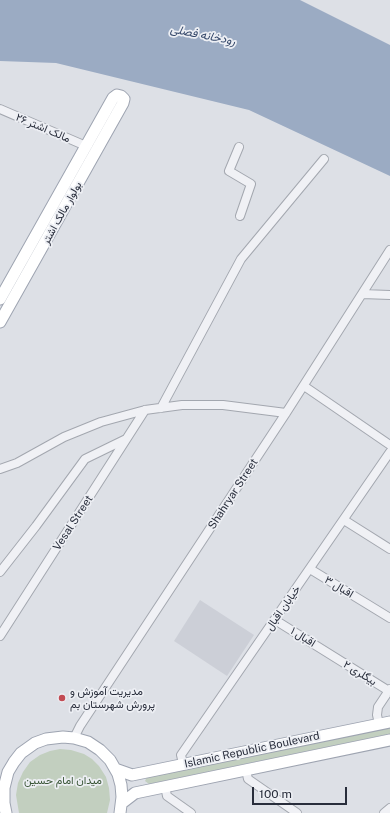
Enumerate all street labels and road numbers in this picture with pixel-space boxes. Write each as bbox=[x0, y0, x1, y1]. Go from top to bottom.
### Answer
street label: مالک اشتر ۲۶ bbox=[14, 111, 72, 145]
street label: بولوار مالک اشتر bbox=[39, 179, 85, 247]
street label: Shahryar Street bbox=[205, 456, 261, 532]
street label: Vesal Street bbox=[50, 493, 96, 553]
street label: اقبال ۳ bbox=[322, 573, 356, 601]
street label: خیابان اقبال bbox=[263, 583, 303, 633]
street label: اقبال ۱ bbox=[288, 624, 318, 650]
street label: بیگلری ۲ bbox=[341, 658, 379, 688]
street label: Islamic Republic Boulevard bbox=[183, 729, 321, 771]

